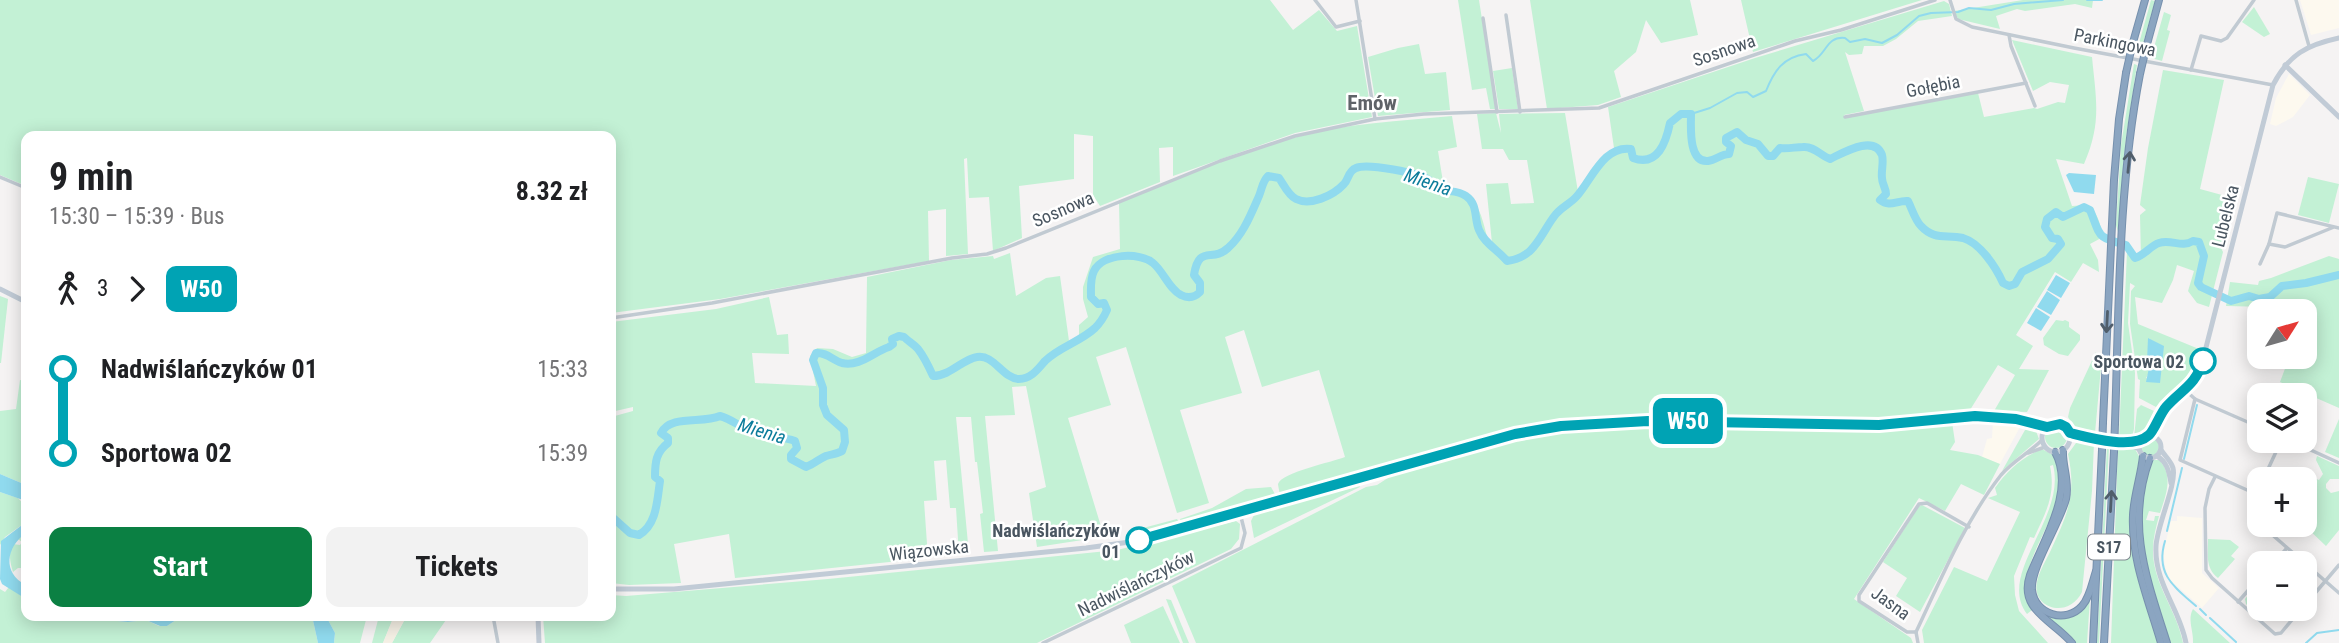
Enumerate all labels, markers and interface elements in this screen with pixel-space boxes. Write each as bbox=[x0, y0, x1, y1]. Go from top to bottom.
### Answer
street label: Parkingowa bbox=[2072, 24, 2158, 60]
street label: Sosnowa bbox=[1690, 30, 1758, 70]
street label: Gołębia bbox=[1904, 71, 1962, 101]
district label: Emów bbox=[1347, 91, 1397, 115]
one-way arrow bbox=[2123, 152, 2136, 174]
text: 9 min bbox=[49, 155, 133, 199]
water label: Mienia bbox=[1401, 163, 1455, 201]
text: 8.32 zł bbox=[516, 176, 588, 206]
street label: Lubelska bbox=[2207, 183, 2243, 249]
street label: Sosnowa bbox=[1029, 187, 1097, 231]
text: 15:30 – 15:39 · Bus bbox=[49, 203, 225, 230]
icon: walk bbox=[49, 270, 87, 308]
icon: forward bbox=[118, 270, 156, 308]
text: 3 bbox=[97, 275, 108, 302]
text: W50 bbox=[180, 275, 223, 303]
north arrow bbox=[2247, 299, 2317, 369]
map controls bbox=[2247, 299, 2317, 621]
one-way arrow bbox=[2101, 310, 2114, 333]
marker: Sportowa 02 bbox=[2190, 348, 2216, 374]
place label: Sportowa 02 bbox=[2094, 351, 2184, 372]
text: Nadwiślańczyków 01 bbox=[101, 354, 318, 384]
text: 15:33 bbox=[537, 356, 588, 383]
button: layers bbox=[2247, 383, 2317, 453]
line badge: W50 bbox=[1648, 398, 1728, 444]
text: W50 bbox=[1667, 407, 1709, 435]
water label: Mienia bbox=[735, 413, 789, 449]
text: Sportowa 02 bbox=[101, 438, 232, 468]
text: 15:39 bbox=[537, 440, 588, 467]
button: + bbox=[2247, 467, 2317, 537]
one-way arrow bbox=[2105, 490, 2118, 513]
place label: Nadwiślańczyków 01 bbox=[992, 520, 1121, 562]
button: Start bbox=[49, 527, 312, 607]
button: Tickets bbox=[326, 527, 588, 607]
marker: Nadwiślańczyków 01 bbox=[1126, 527, 1152, 553]
road number: S17 bbox=[2088, 534, 2130, 560]
street label: Wiązowska bbox=[888, 535, 970, 565]
street label: Nadwiślańczyków bbox=[1074, 546, 1198, 620]
button: − bbox=[2247, 551, 2317, 621]
street label: Jasna bbox=[1867, 582, 1915, 624]

